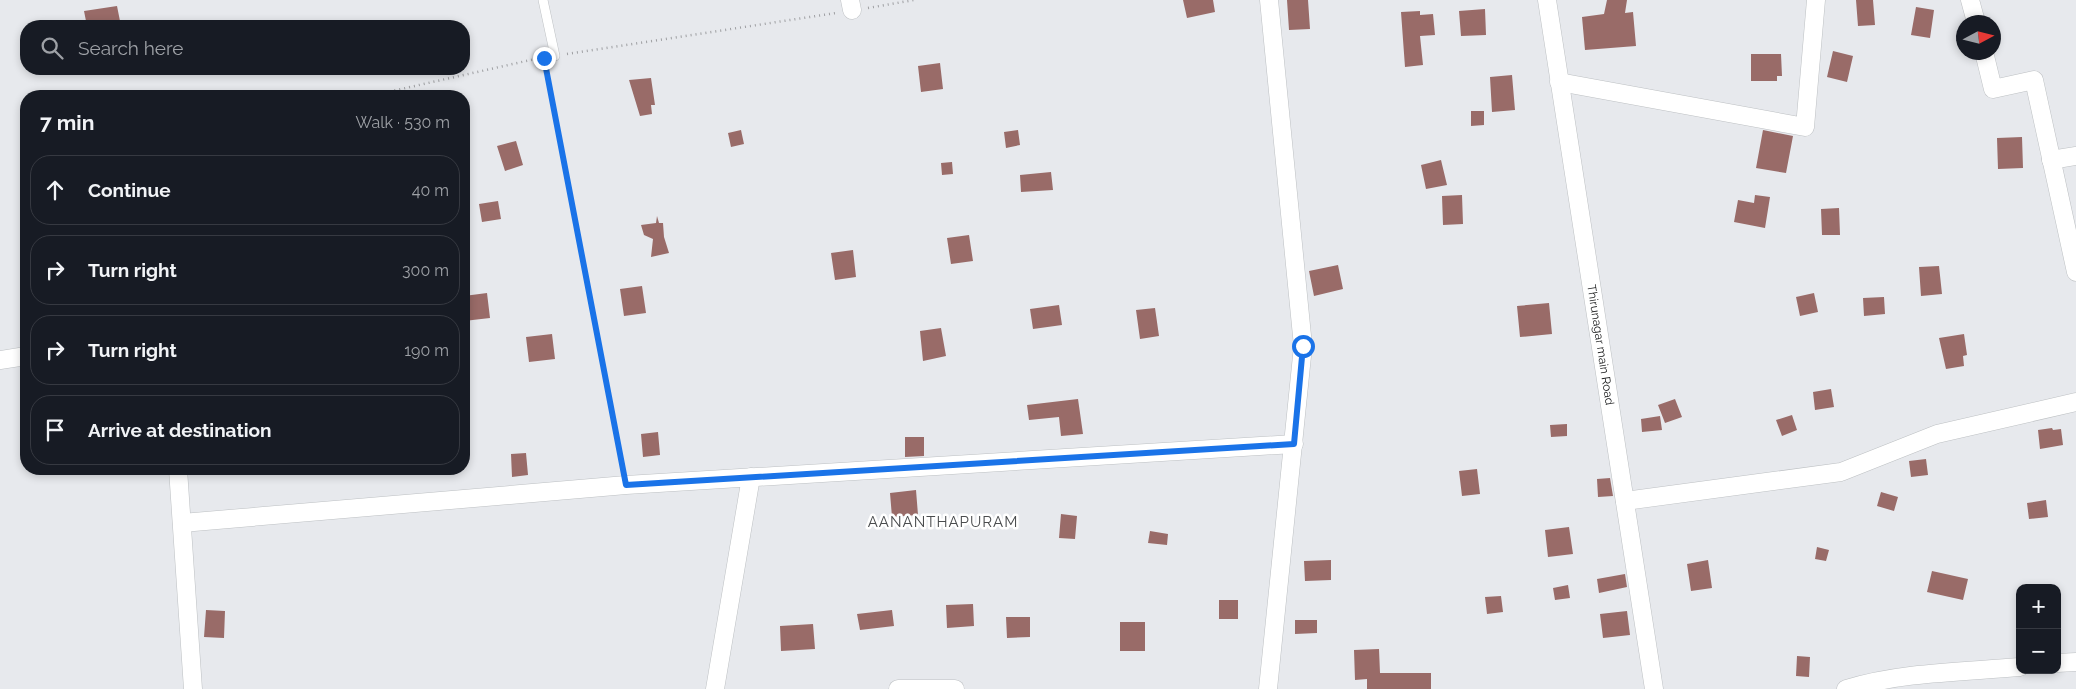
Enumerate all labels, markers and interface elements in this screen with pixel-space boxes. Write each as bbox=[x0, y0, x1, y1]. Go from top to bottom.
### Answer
north arrow bbox=[1956, 15, 2001, 60]
search box bbox=[20, 20, 470, 75]
icon: search bbox=[38, 34, 66, 62]
text: Search here bbox=[78, 37, 184, 59]
route end bbox=[533, 47, 556, 70]
text: 7 min bbox=[40, 110, 94, 135]
text: Walk · 530 m bbox=[356, 113, 450, 132]
icon: ahead bbox=[41, 176, 69, 204]
text: Continue bbox=[88, 179, 171, 201]
text: 40 m bbox=[412, 181, 449, 200]
icon: right bbox=[41, 256, 69, 284]
text: Turn right bbox=[88, 259, 177, 281]
text: 300 m bbox=[402, 261, 449, 280]
street label: Thirunagar main Road bbox=[1584, 284, 1617, 406]
route start bbox=[1292, 335, 1315, 358]
icon: right bbox=[41, 336, 69, 364]
text: Turn right bbox=[88, 339, 177, 361]
text: 190 m bbox=[404, 341, 449, 360]
icon: arrive bbox=[41, 416, 69, 444]
text: Arrive at destination bbox=[88, 419, 272, 441]
district label: AANANTHAPURAM bbox=[868, 513, 1018, 531]
map controls bbox=[2016, 584, 2061, 674]
button: + bbox=[2016, 584, 2061, 629]
button: − bbox=[2016, 629, 2061, 674]

